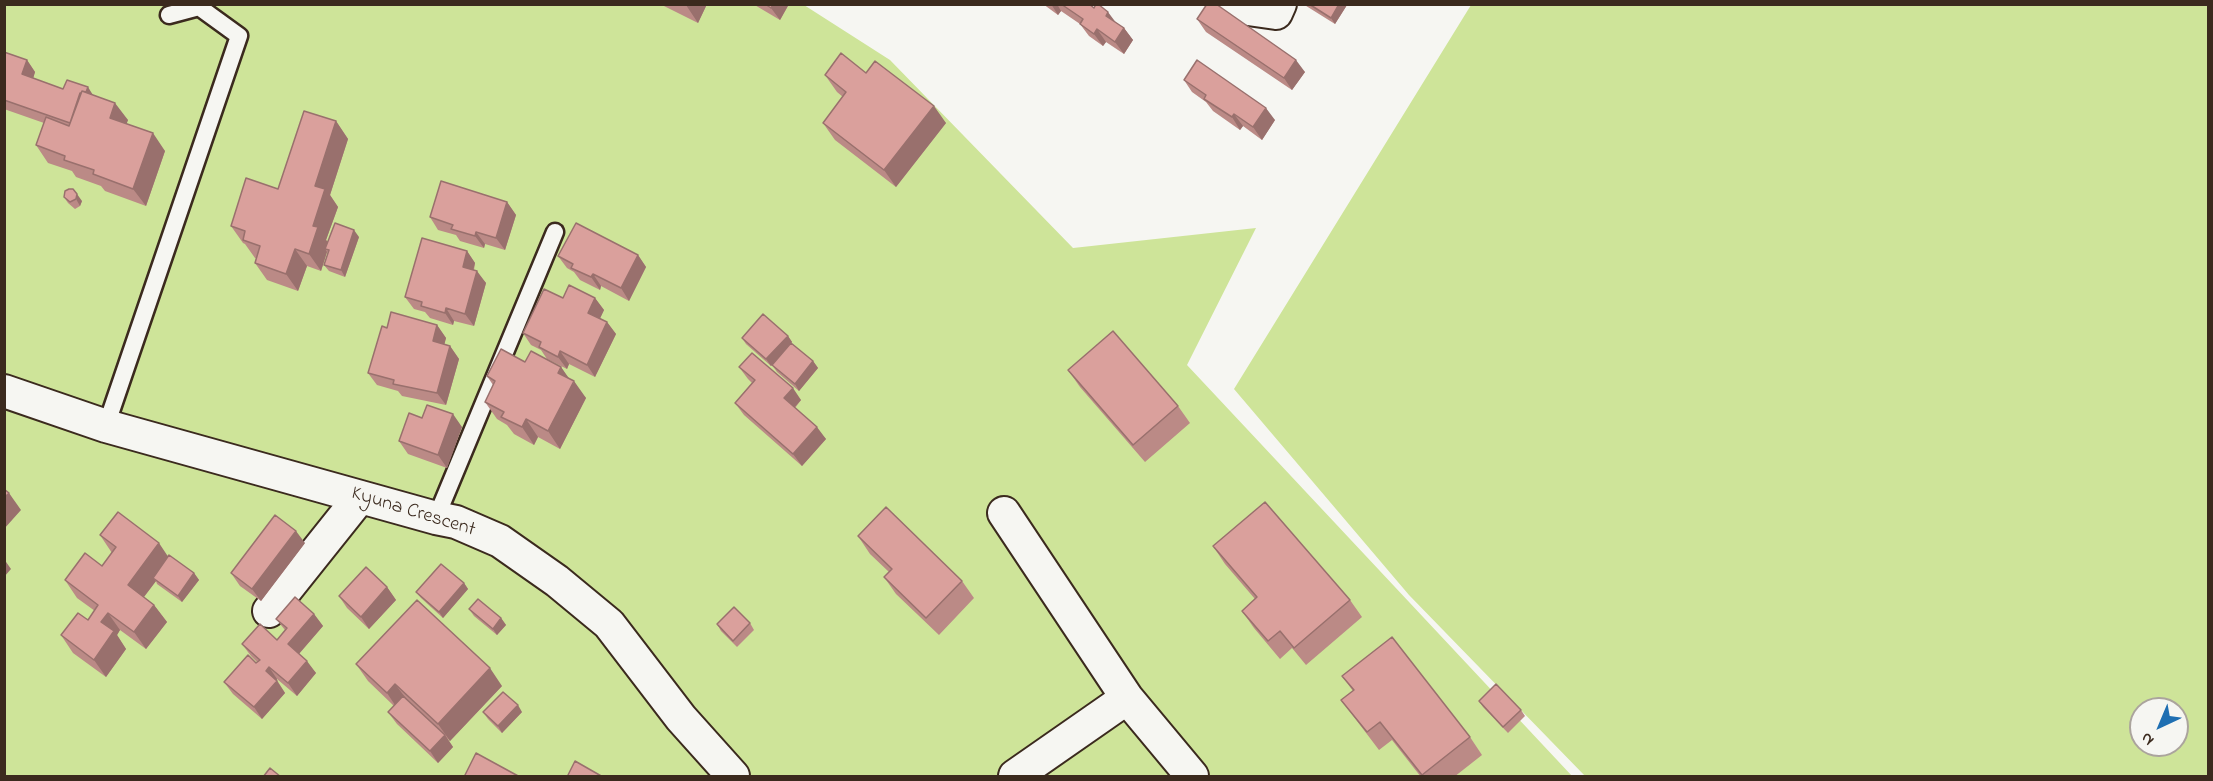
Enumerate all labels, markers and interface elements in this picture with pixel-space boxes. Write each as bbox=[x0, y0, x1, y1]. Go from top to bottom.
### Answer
street label: Kyuna Crescent bbox=[348, 483, 478, 543]
north arrow bbox=[2129, 697, 2189, 757]
text: N bbox=[2136, 726, 2160, 751]

